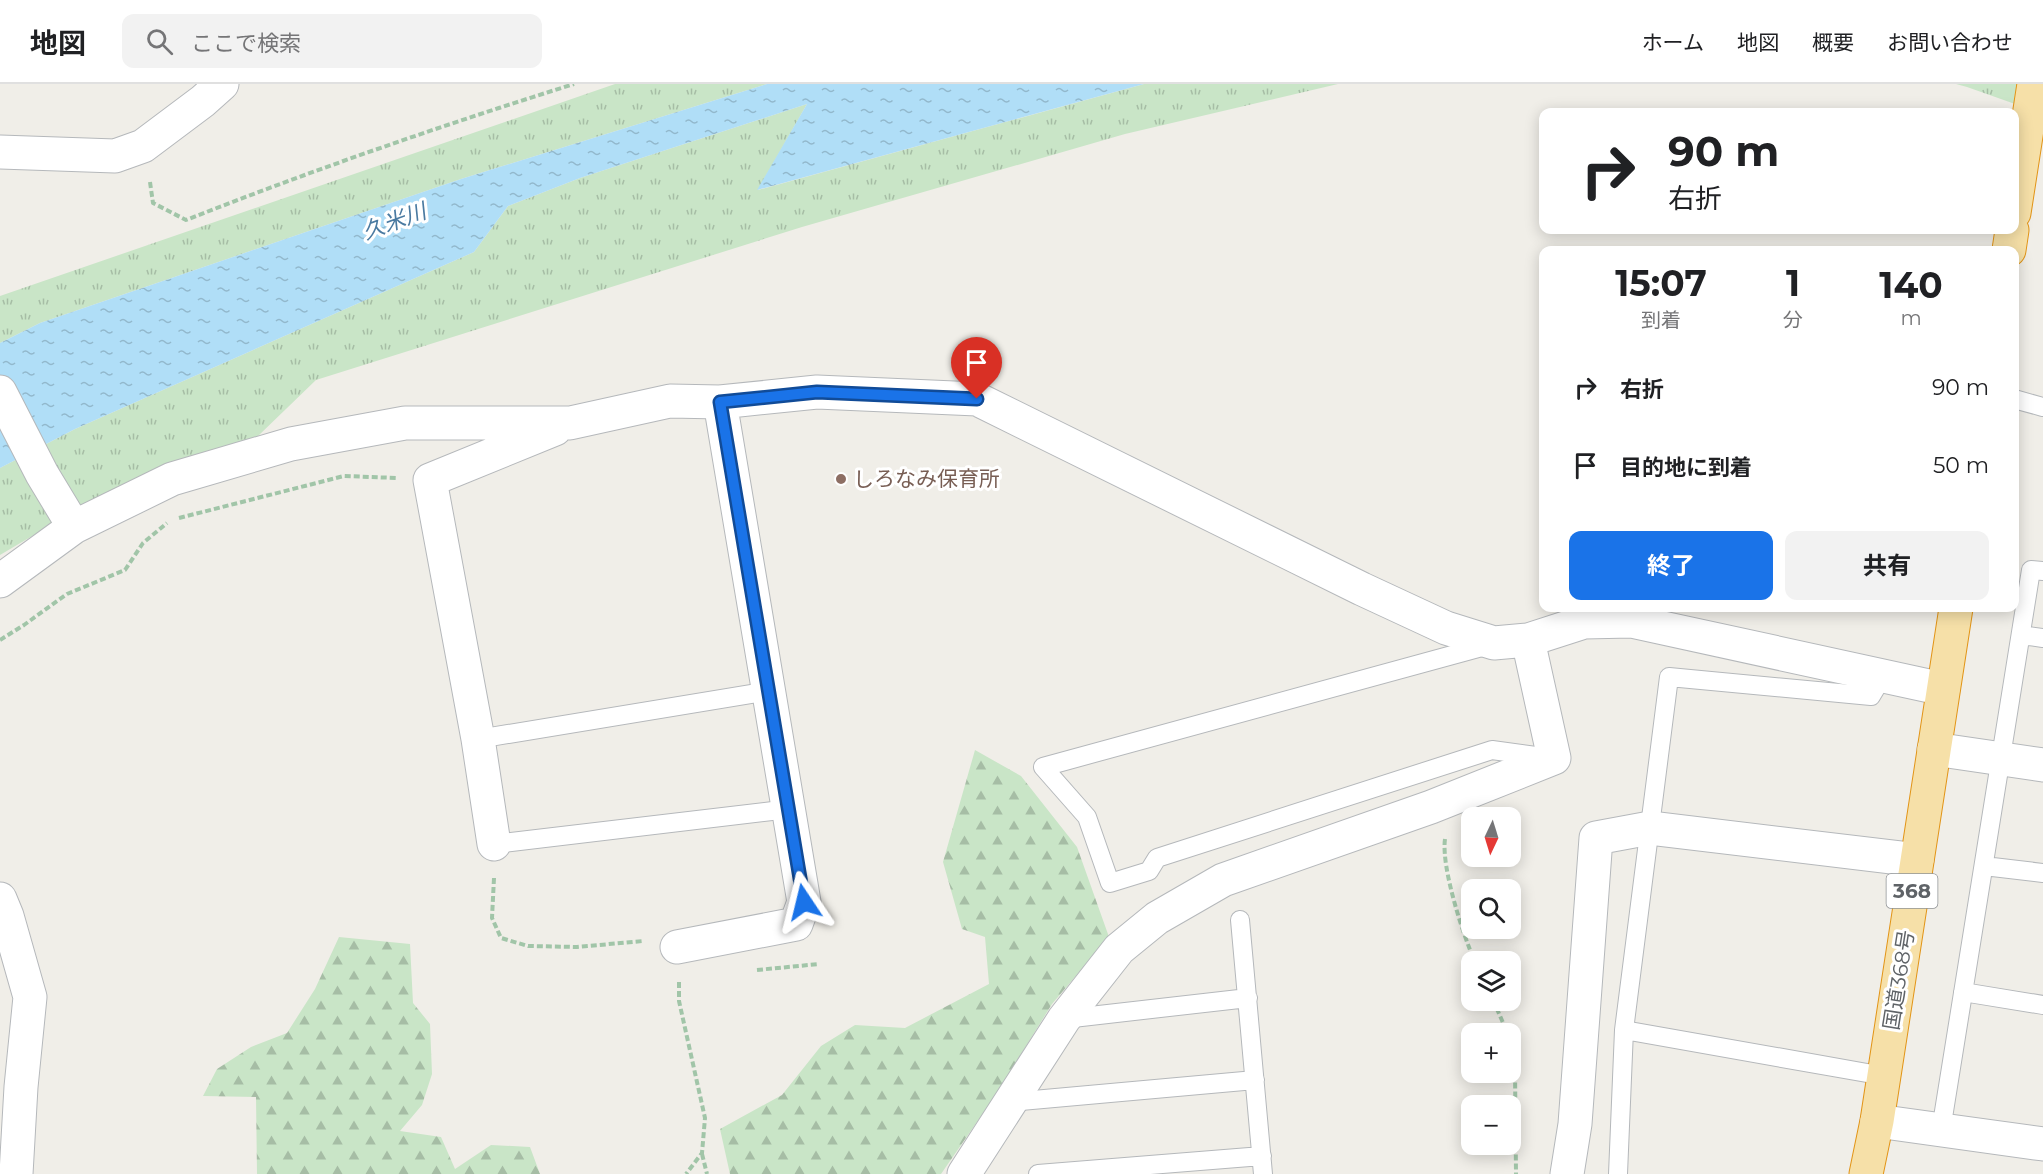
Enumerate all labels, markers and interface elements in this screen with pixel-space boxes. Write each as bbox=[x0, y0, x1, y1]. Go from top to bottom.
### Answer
search box bbox=[122, 14, 542, 68]
icon: search bbox=[143, 25, 176, 58]
text: 地図 bbox=[30, 26, 86, 60]
text: ここで検索 bbox=[191, 30, 301, 57]
text: ホーム bbox=[1642, 30, 1704, 55]
text: 地図 bbox=[1737, 30, 1779, 55]
text: 概要 bbox=[1812, 30, 1854, 55]
text: お問い合わせ bbox=[1887, 30, 2013, 55]
text: 90 m bbox=[1668, 125, 1779, 177]
icon: right bbox=[1569, 132, 1647, 210]
text: 右折 bbox=[1668, 182, 1722, 215]
water label: 久米川 bbox=[359, 197, 432, 245]
text: 15:07 bbox=[1615, 261, 1707, 305]
text: 1 bbox=[1786, 261, 1800, 305]
text: 140 bbox=[1879, 263, 1943, 307]
text: m bbox=[1900, 306, 1922, 330]
text: 到着 bbox=[1641, 308, 1681, 332]
text: 分 bbox=[1783, 308, 1803, 332]
pin bbox=[951, 337, 1002, 399]
icon: arrive bbox=[960, 346, 993, 379]
icon: right bbox=[1569, 371, 1602, 404]
text: 90 m bbox=[1932, 374, 1989, 401]
text: 右折 bbox=[1620, 376, 1664, 403]
icon: arrive bbox=[1569, 449, 1602, 482]
text: 50 m bbox=[1933, 452, 1989, 479]
text: 目的地に到着 bbox=[1620, 454, 1752, 481]
place label: しろなみ保育所 bbox=[853, 466, 1000, 491]
marker: しろなみ保育所 bbox=[834, 472, 848, 486]
button: 終了 bbox=[1569, 531, 1773, 600]
button: 共有 bbox=[1785, 531, 1989, 600]
north arrow bbox=[1461, 807, 1521, 867]
map controls bbox=[1461, 807, 1521, 1155]
position arrow bbox=[772, 870, 836, 934]
road number: 368 bbox=[1886, 874, 1938, 908]
button: search bbox=[1461, 879, 1521, 939]
street label: 国道368号 bbox=[1878, 928, 1919, 1032]
button: layers bbox=[1461, 951, 1521, 1011]
button: + bbox=[1461, 1023, 1521, 1083]
button: − bbox=[1461, 1095, 1521, 1155]

